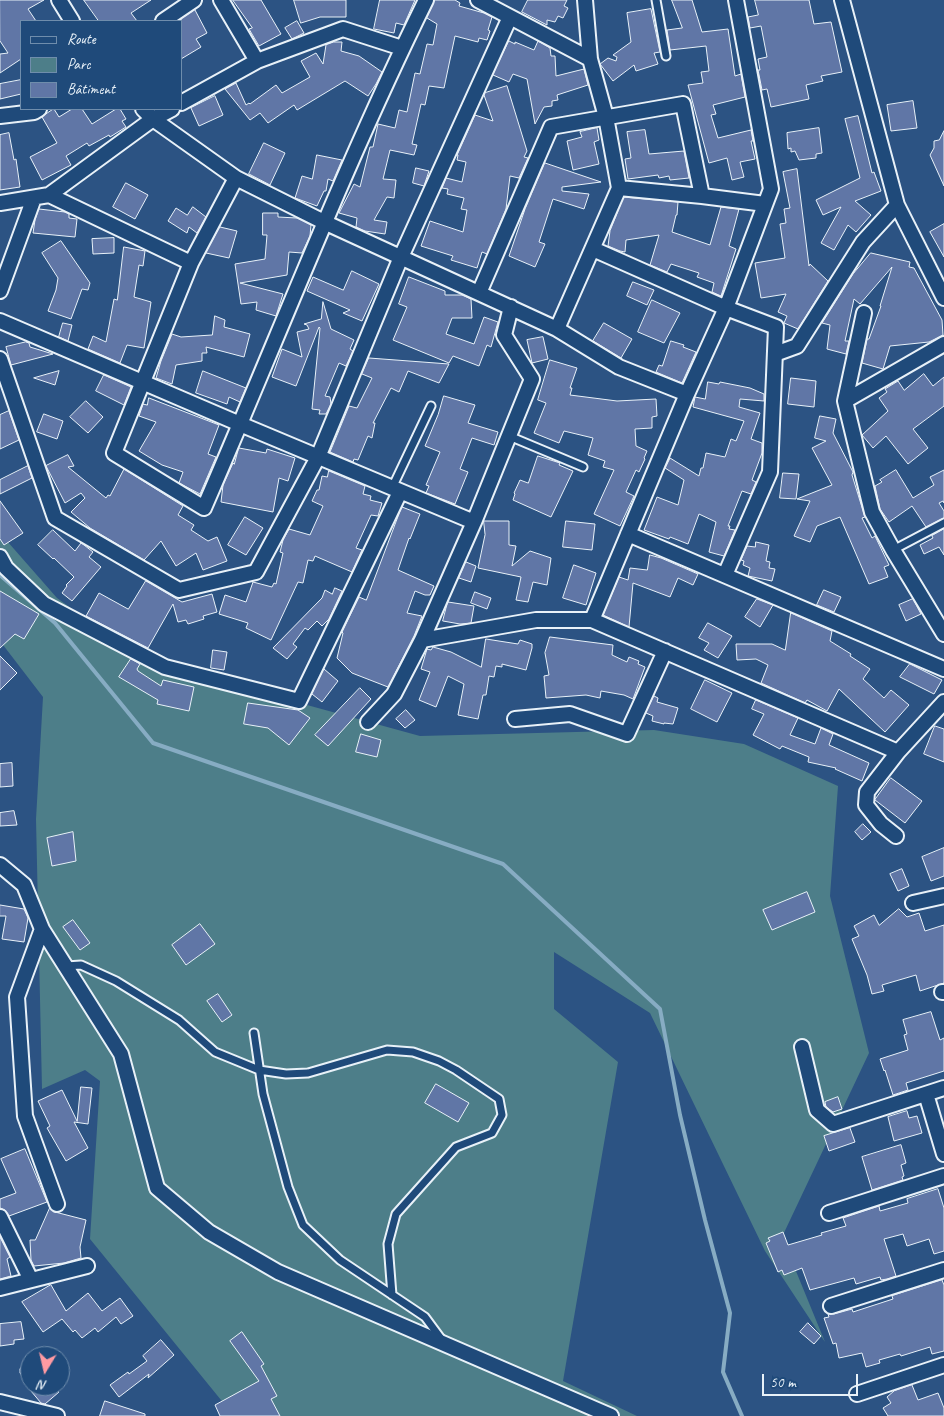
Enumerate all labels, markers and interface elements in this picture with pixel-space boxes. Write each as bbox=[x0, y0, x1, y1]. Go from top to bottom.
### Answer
legend bbox=[20, 20, 182, 110]
text: Route bbox=[67, 30, 96, 49]
text: Parc bbox=[67, 55, 91, 74]
text: Bâtiment bbox=[67, 80, 115, 99]
north arrow bbox=[20, 1346, 70, 1396]
scale bar bbox=[764, 1364, 860, 1396]
text: 50 m bbox=[770, 1373, 796, 1392]
text: N bbox=[37, 1376, 48, 1394]

